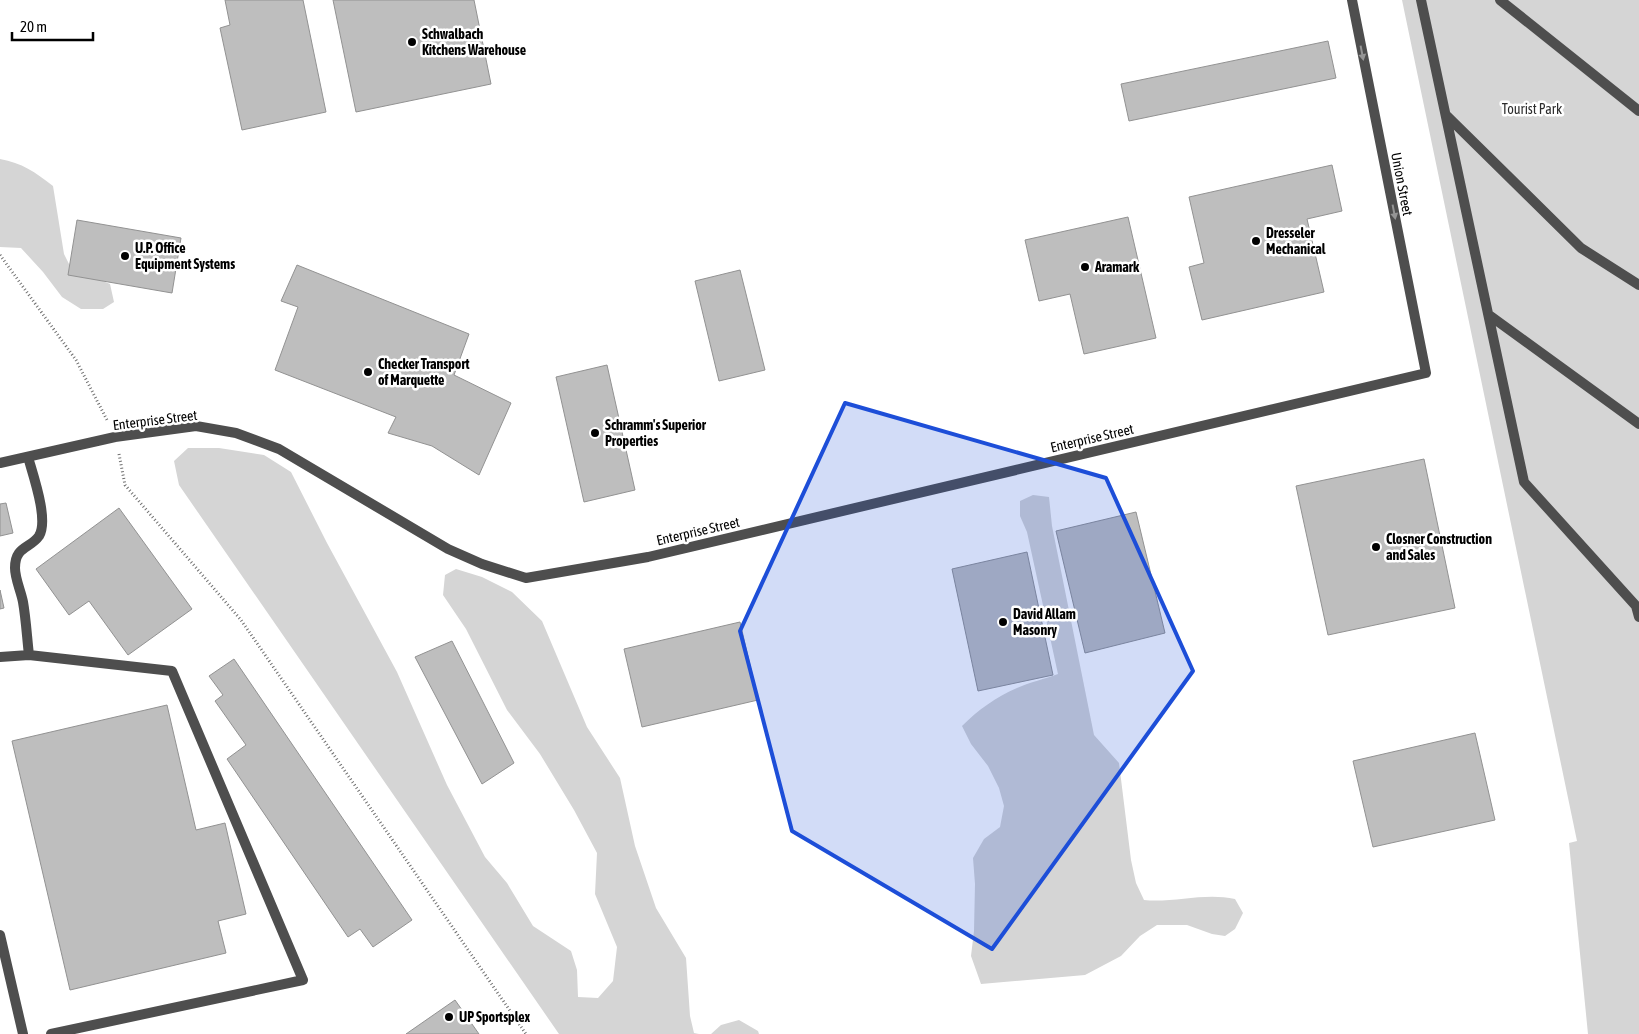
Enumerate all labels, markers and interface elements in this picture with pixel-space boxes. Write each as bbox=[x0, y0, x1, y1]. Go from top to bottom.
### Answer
scale bar bbox=[12, 10, 94, 42]
text: 20 m bbox=[20, 18, 47, 35]
place label: Schwalbach Kitchens Warehouse bbox=[422, 26, 526, 58]
marker: Schwalbach Kitchens Warehouse bbox=[406, 36, 418, 48]
one-way arrow bbox=[1359, 45, 1367, 61]
park label: Tourist Park bbox=[1502, 101, 1562, 117]
street label: Union Street bbox=[1388, 151, 1416, 217]
one-way arrow bbox=[1390, 205, 1398, 220]
place label: Dresseler Mechanical bbox=[1266, 225, 1326, 257]
marker: Dresseler Mechanical bbox=[1250, 235, 1262, 247]
place label: U.P. Office Equipment Systems bbox=[135, 240, 235, 272]
marker: U.P. Office Equipment Systems bbox=[119, 250, 131, 262]
place label: Aramark bbox=[1094, 259, 1140, 275]
marker: Aramark bbox=[1079, 261, 1091, 273]
place label: Checker Transport of Marquette bbox=[378, 356, 469, 388]
marker: Checker Transport of Marquette bbox=[362, 366, 374, 378]
street label: Enterprise Street bbox=[112, 407, 198, 433]
place label: Schramm's Superior Properties bbox=[605, 417, 707, 449]
street label: Enterprise Street bbox=[1049, 421, 1135, 455]
marker: Schramm's Superior Properties bbox=[589, 427, 601, 439]
street label: Enterprise Street bbox=[655, 514, 741, 548]
place label: Closner Construction and Sales bbox=[1386, 531, 1492, 563]
marker: Closner Construction and Sales bbox=[1370, 541, 1382, 553]
place label: David Allam Masonry bbox=[1013, 606, 1076, 638]
marker: David Allam Masonry bbox=[997, 616, 1009, 628]
place label: UP Sportsplex bbox=[459, 1009, 531, 1025]
marker: UP Sportsplex bbox=[443, 1011, 455, 1023]

